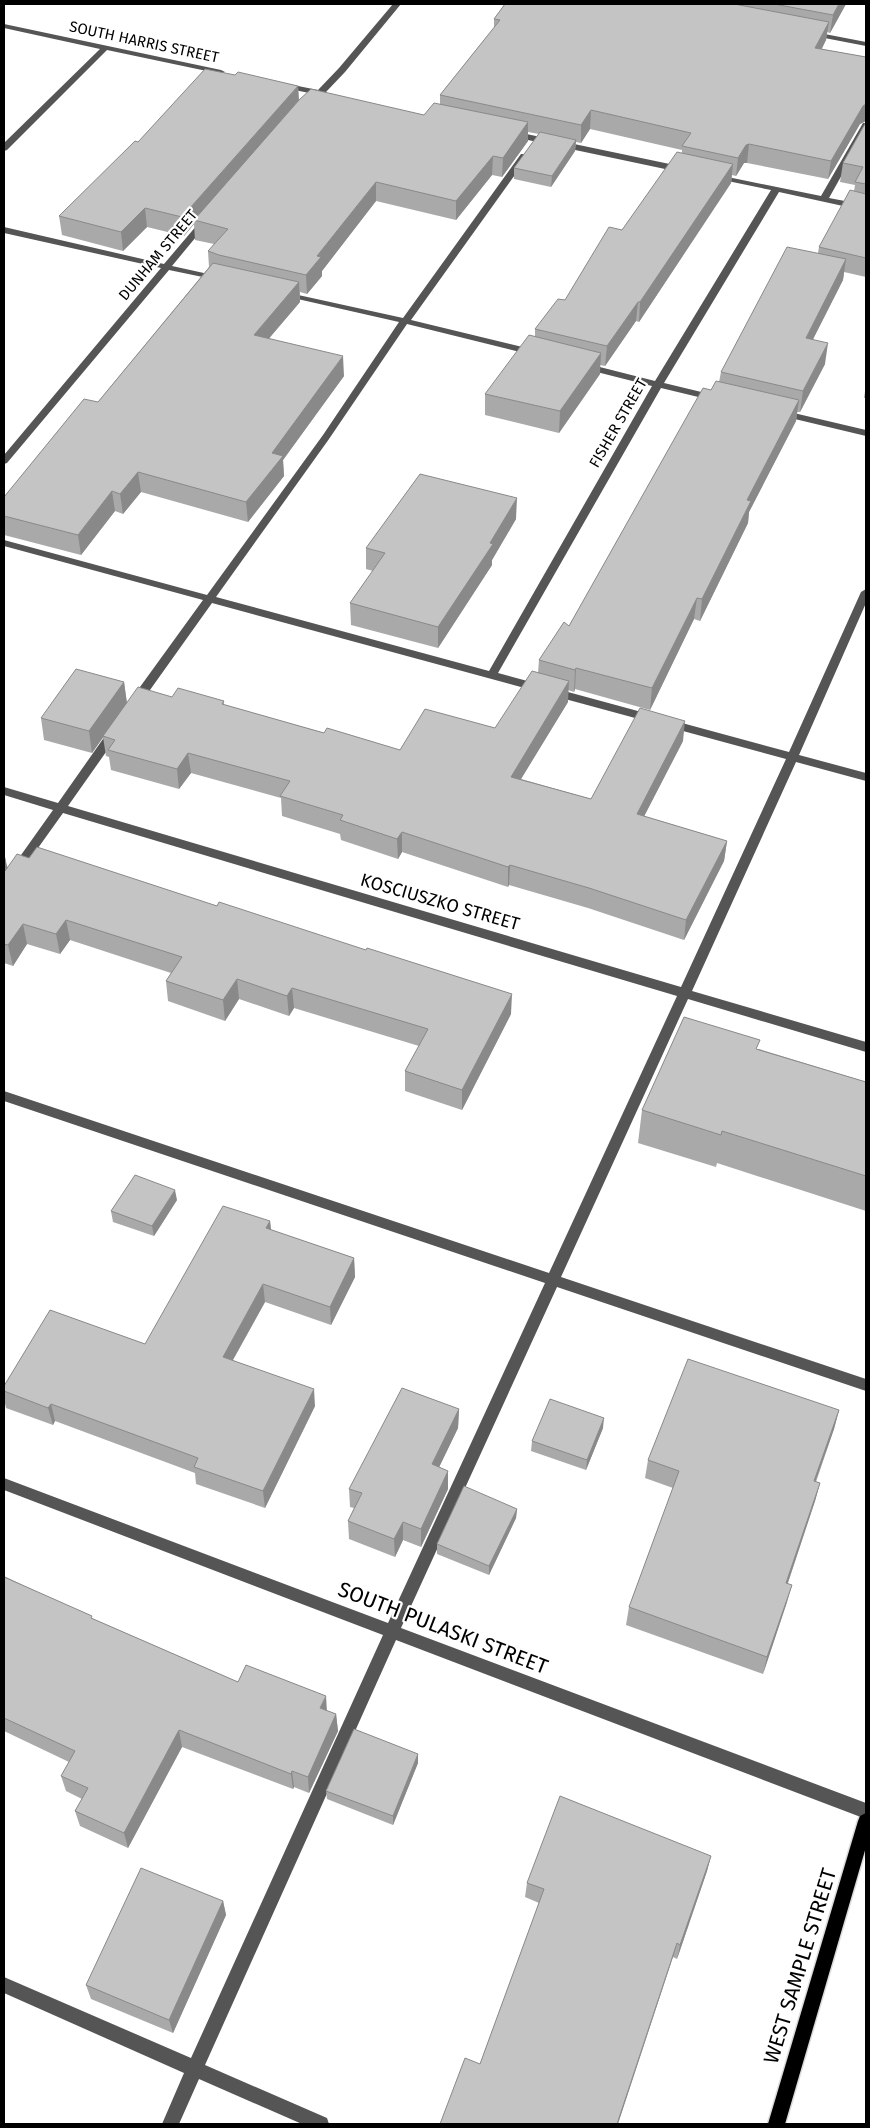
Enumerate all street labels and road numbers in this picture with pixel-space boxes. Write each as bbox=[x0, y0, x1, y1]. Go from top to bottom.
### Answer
street label: SOUTH HARRIS STREET bbox=[68, 17, 221, 67]
street label: DUNHAM STREET bbox=[115, 206, 201, 304]
street label: FISHER STREET bbox=[585, 375, 651, 471]
street label: KOSCIUSZKO STREET bbox=[358, 869, 523, 935]
street label: SOUTH PULASKI STREET bbox=[334, 1576, 552, 1680]
street label: WEST SAMPLE STREET bbox=[758, 1865, 842, 2067]

